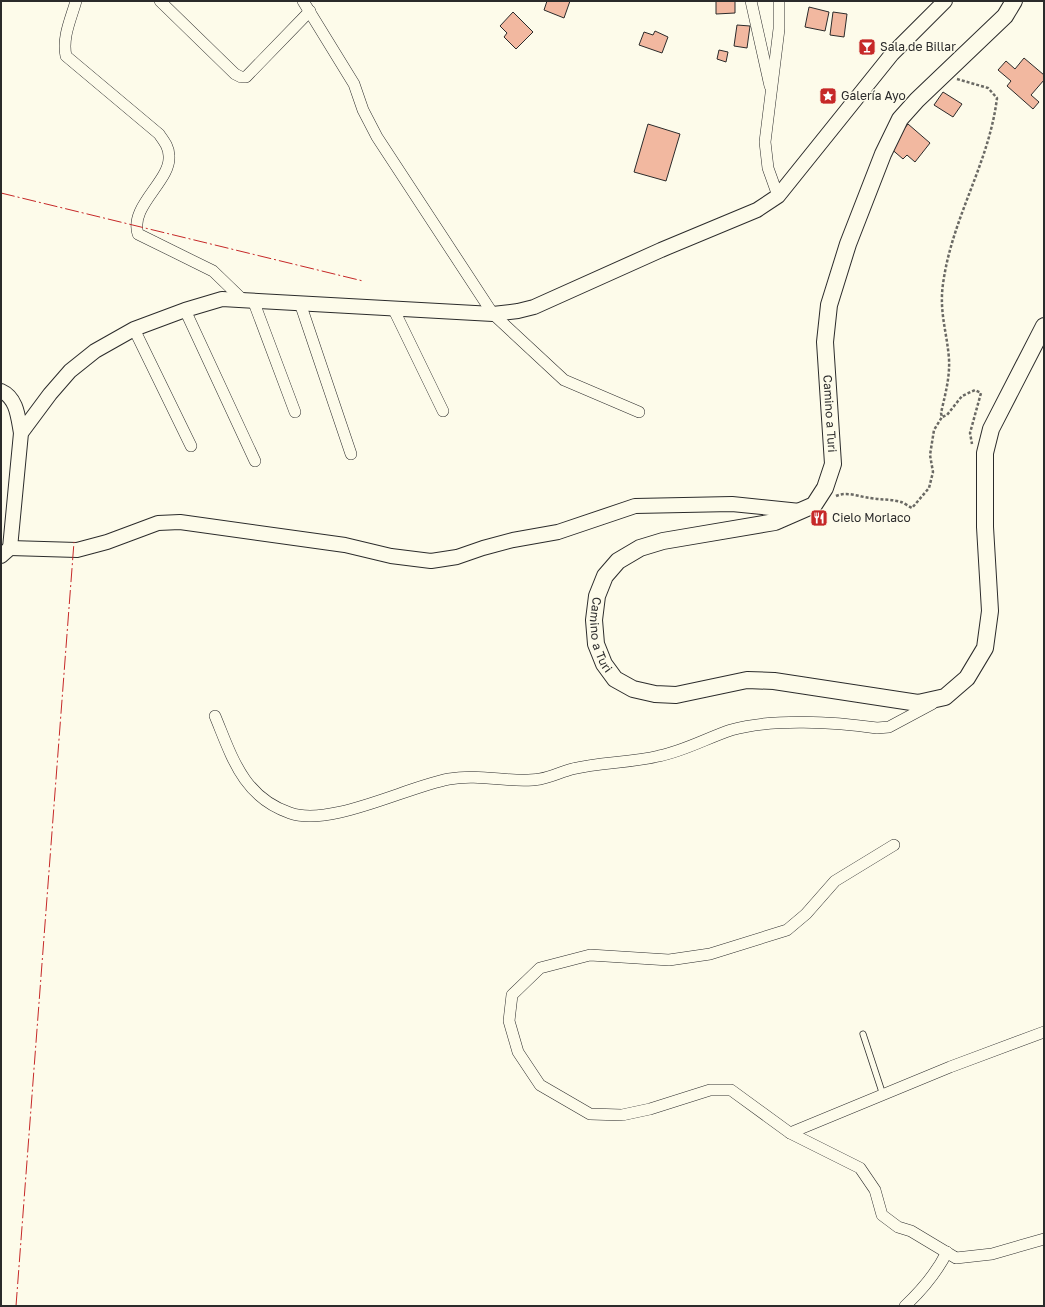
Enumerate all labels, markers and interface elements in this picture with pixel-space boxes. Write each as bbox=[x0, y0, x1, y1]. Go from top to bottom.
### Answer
bar icon: Sala de Billar bbox=[857, 37, 877, 57]
place label: Sala de Billar bbox=[880, 39, 956, 54]
place icon: Galería Ayo bbox=[818, 86, 838, 106]
place label: Galería Ayo bbox=[841, 88, 906, 103]
street label: Camino a Turi bbox=[820, 374, 840, 453]
restaurant icon: Cielo Morlaco bbox=[809, 508, 829, 528]
place label: Cielo Morlaco bbox=[832, 510, 911, 525]
street label: Camino a Turi bbox=[587, 596, 616, 675]

